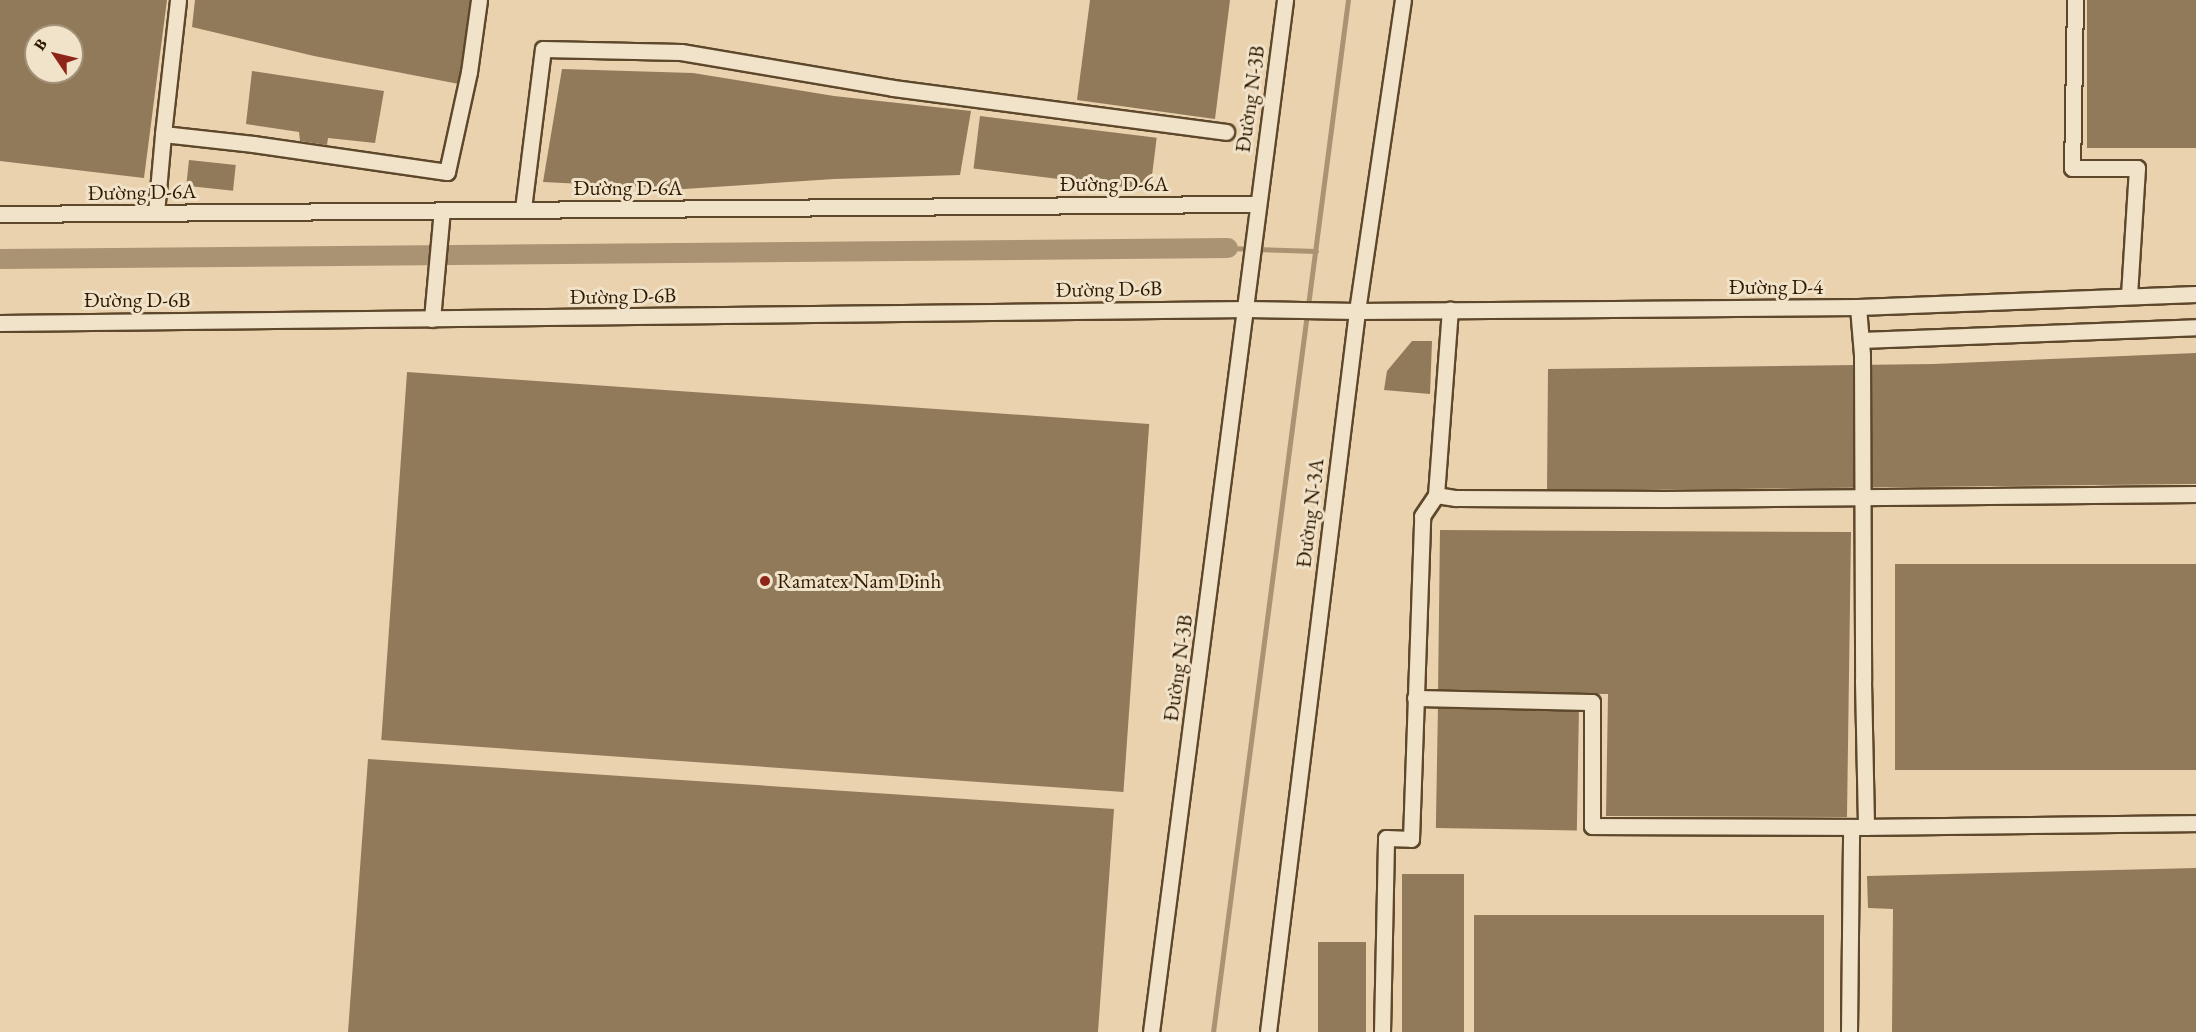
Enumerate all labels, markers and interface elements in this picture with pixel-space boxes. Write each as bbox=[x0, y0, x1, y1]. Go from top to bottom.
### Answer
north arrow bbox=[24, 24, 84, 84]
text: B bbox=[29, 34, 52, 55]
street label: Đường N-3B bbox=[1230, 44, 1270, 154]
street label: Đường D-6A bbox=[1060, 171, 1168, 197]
street label: Đường D-6A bbox=[574, 175, 682, 201]
street label: Đường D-6A bbox=[87, 178, 197, 206]
street label: Đường D-4 bbox=[1729, 274, 1823, 300]
street label: Đường D-6B bbox=[1055, 275, 1163, 303]
street label: Đường D-6B bbox=[569, 282, 677, 310]
street label: Đường D-6B bbox=[84, 287, 190, 313]
street label: Đường N-3A bbox=[1291, 457, 1329, 569]
place label: Ramatex Nam Dinh bbox=[777, 568, 941, 594]
marker: Ramatex Nam Dinh bbox=[758, 574, 772, 588]
street label: Đường N-3B bbox=[1158, 613, 1198, 723]

